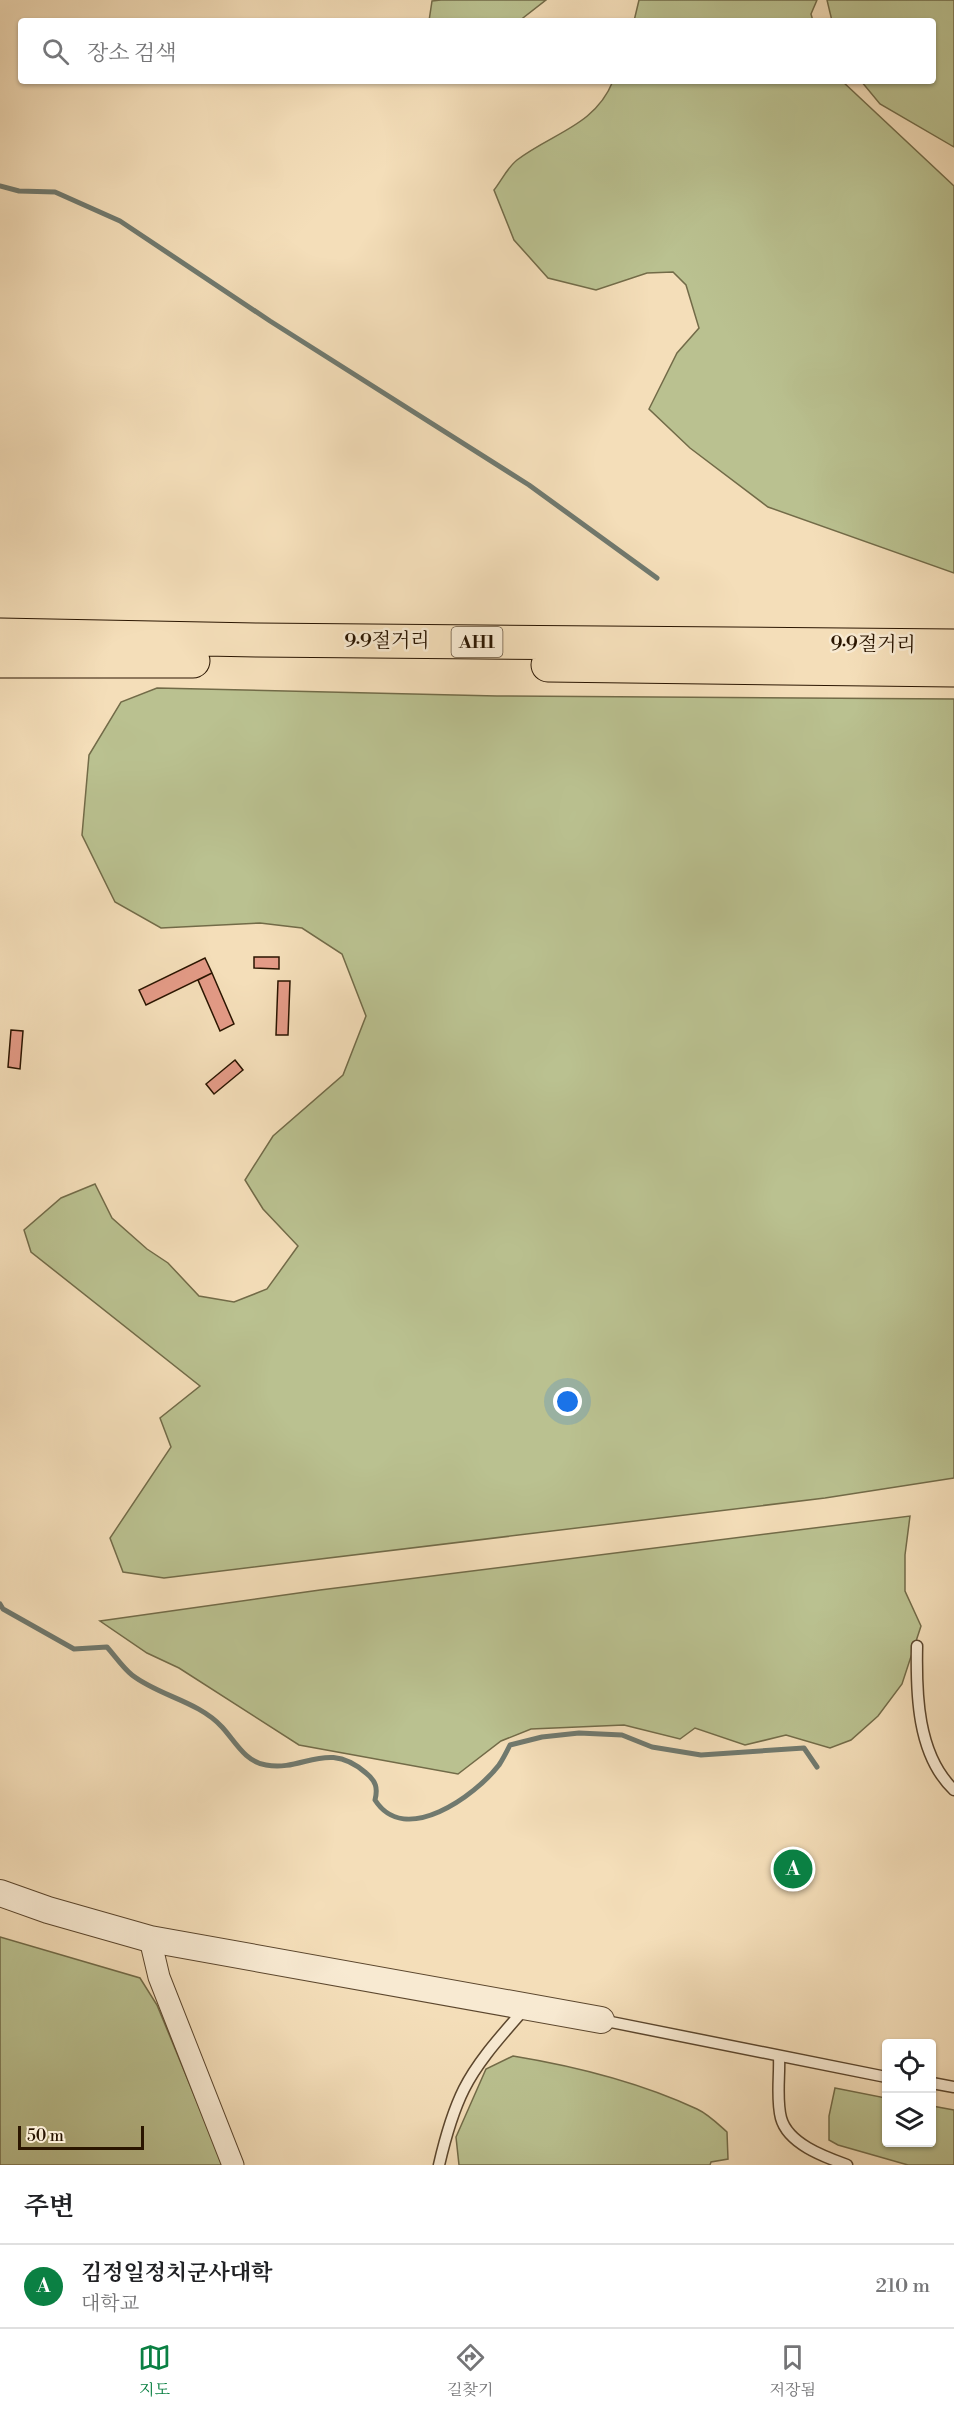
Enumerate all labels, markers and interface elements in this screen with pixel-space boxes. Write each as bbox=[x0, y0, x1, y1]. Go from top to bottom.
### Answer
search box bbox=[18, 18, 936, 84]
icon: search bbox=[39, 35, 72, 68]
text: 장소 검색 bbox=[87, 40, 177, 67]
road number: AH1 bbox=[452, 627, 502, 657]
street label: 9·9절거리 bbox=[344, 629, 430, 654]
street label: 9·9절거리 bbox=[830, 632, 916, 658]
your location bbox=[553, 1387, 582, 1416]
pin: A bbox=[774, 1846, 812, 1892]
map controls bbox=[882, 2039, 936, 2147]
button: locate bbox=[882, 2039, 936, 2093]
button: layers bbox=[882, 2093, 936, 2147]
scale bar bbox=[18, 2123, 144, 2150]
text: 50 m bbox=[27, 2126, 64, 2146]
text: 주변 bbox=[24, 2191, 74, 2223]
text: 김정일정치군사대학 bbox=[81, 2260, 272, 2287]
text: A bbox=[36, 2274, 51, 2299]
text: 210 m bbox=[875, 2274, 930, 2299]
text: 대학교 bbox=[81, 2292, 139, 2317]
tab: 지도 bbox=[138, 2341, 171, 2400]
tab: 길찾기 bbox=[447, 2341, 493, 2400]
tab: 저장됨 bbox=[770, 2341, 816, 2400]

